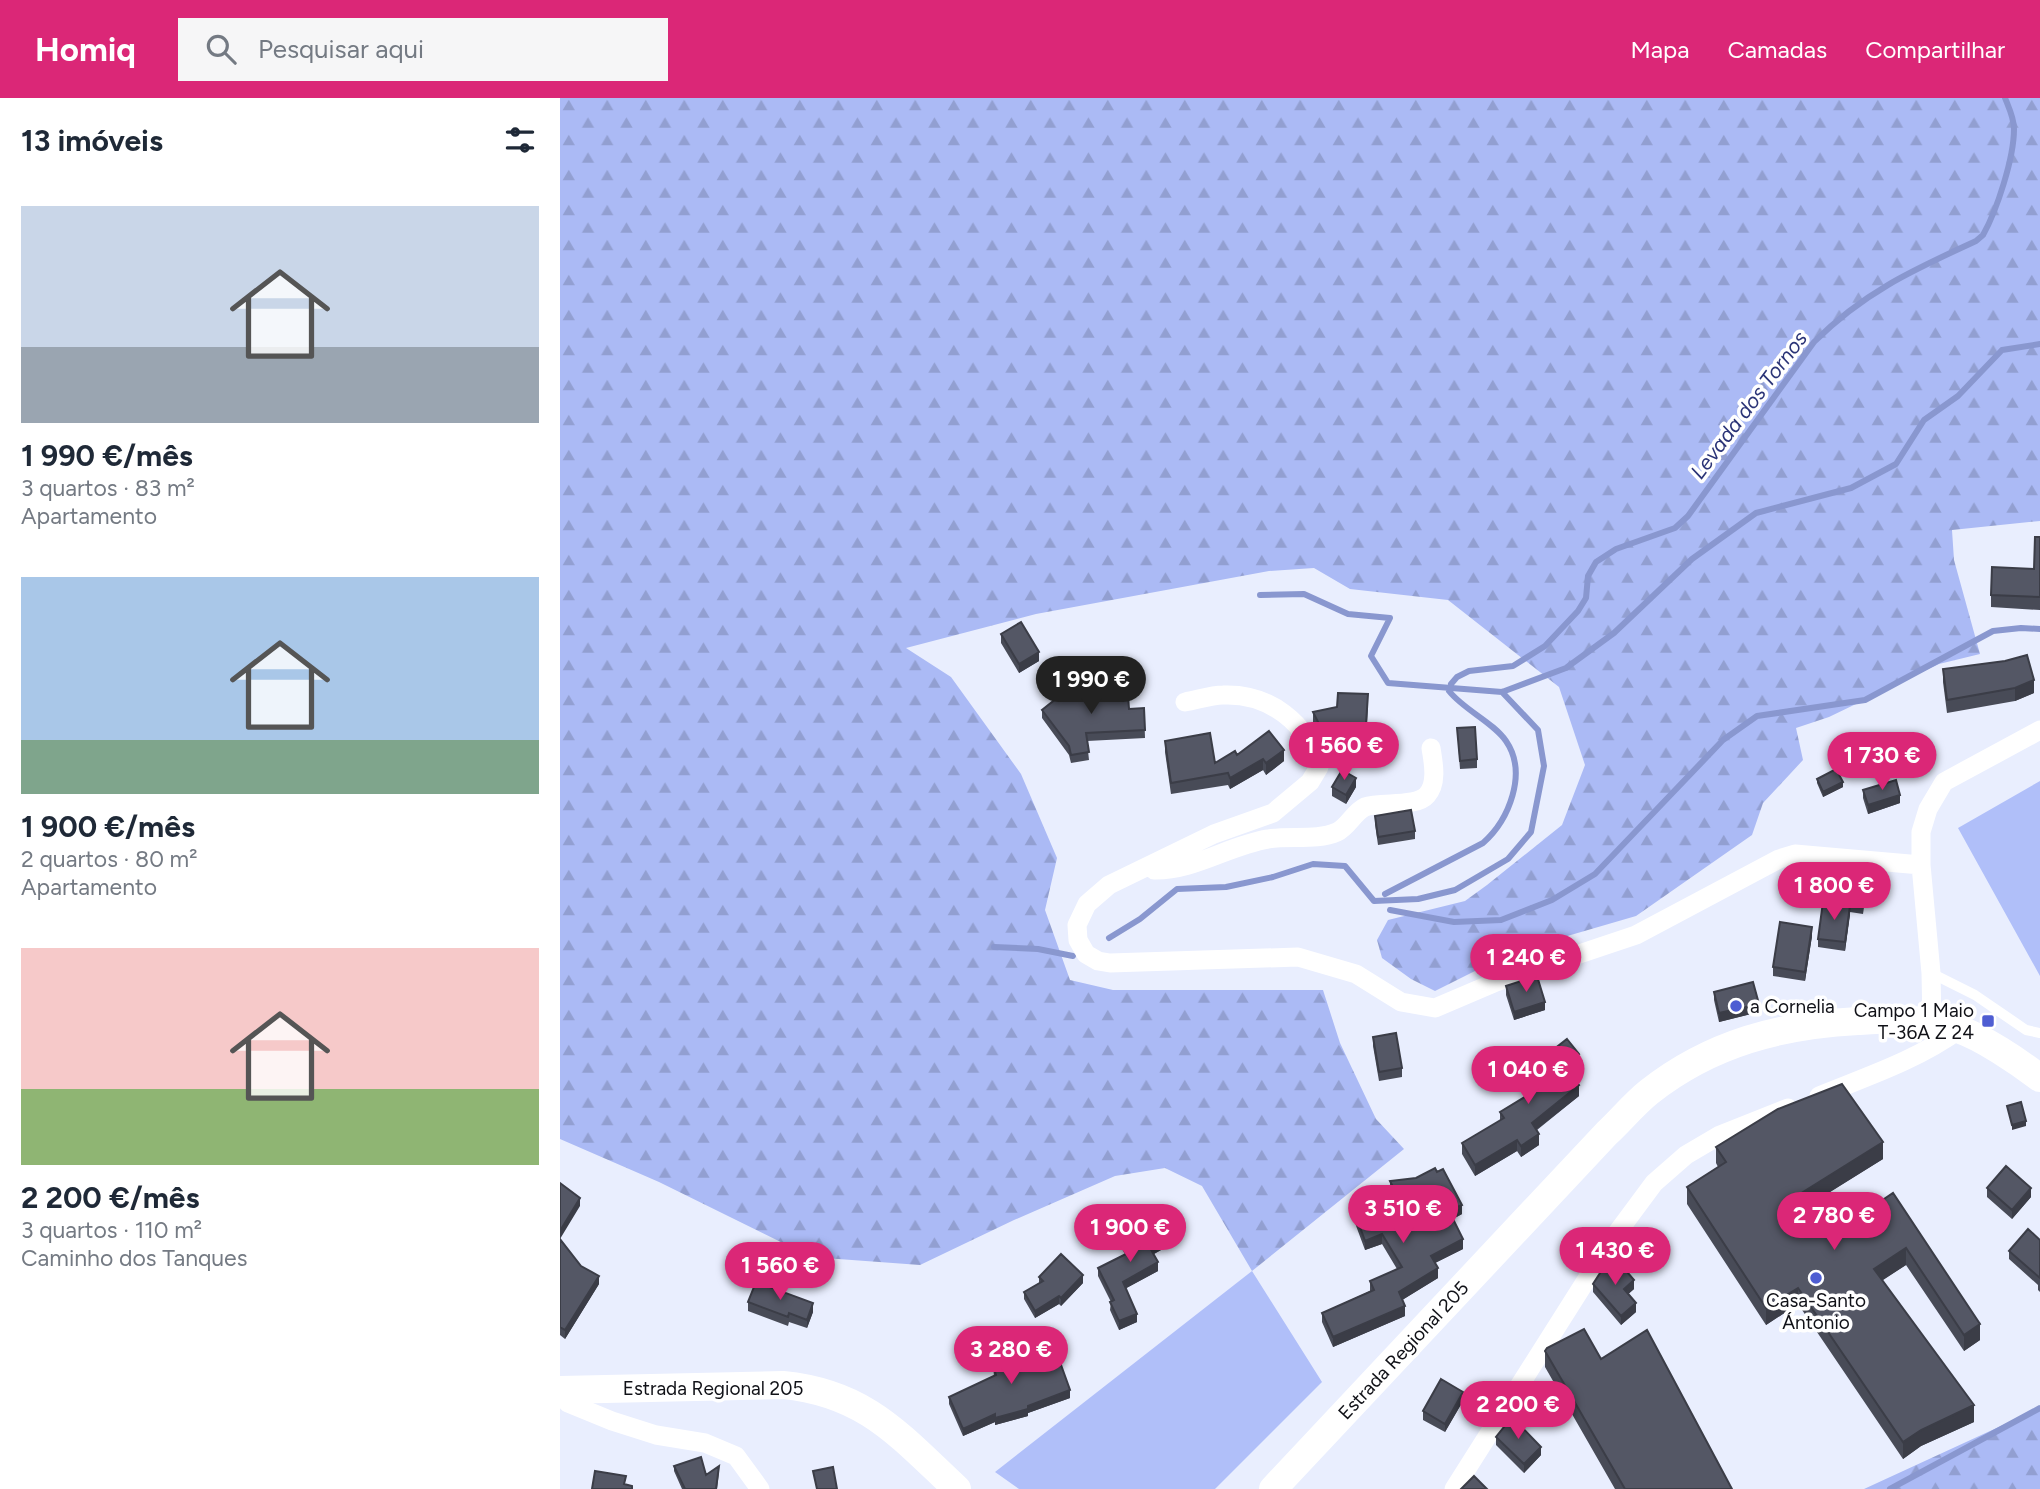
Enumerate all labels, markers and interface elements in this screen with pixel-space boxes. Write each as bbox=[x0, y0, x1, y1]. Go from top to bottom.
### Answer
search box bbox=[178, 18, 668, 81]
text: Homiq bbox=[35, 30, 136, 69]
icon: search bbox=[202, 30, 240, 68]
text: Pesquisar aqui bbox=[258, 33, 424, 65]
text: Mapa bbox=[1630, 35, 1689, 64]
text: Camadas bbox=[1727, 35, 1827, 64]
text: Compartilhar bbox=[1865, 35, 2005, 64]
icon: filters bbox=[501, 121, 539, 159]
text: 13 imóveis bbox=[21, 122, 163, 159]
icon: home bbox=[217, 251, 343, 377]
water label: Levada dos Tornos bbox=[1685, 326, 1812, 483]
text: 1 990 €/mês bbox=[21, 437, 193, 474]
text: 3 quartos · 83 m² bbox=[21, 474, 195, 502]
text: Apartamento bbox=[21, 502, 157, 530]
icon: home bbox=[217, 622, 343, 748]
pin: 1 990 € bbox=[1026, 656, 1156, 716]
text: 1 990 € bbox=[1052, 665, 1130, 693]
pin: 1 560 € bbox=[1279, 722, 1409, 782]
text: 1 560 € bbox=[1305, 731, 1383, 759]
pin: 1 730 € bbox=[1817, 732, 1947, 792]
text: 1 730 € bbox=[1843, 741, 1921, 769]
text: 1 900 €/mês bbox=[21, 808, 195, 845]
text: 2 quartos · 80 m² bbox=[21, 845, 198, 873]
pin: 1 800 € bbox=[1769, 862, 1899, 922]
text: 1 800 € bbox=[1794, 871, 1874, 899]
text: Apartamento bbox=[21, 873, 157, 901]
pin: 1 240 € bbox=[1461, 934, 1591, 994]
text: 1 240 € bbox=[1486, 943, 1566, 971]
icon: home bbox=[217, 993, 343, 1119]
place label: a Cornelia bbox=[1750, 995, 1835, 1018]
marker: a Cornelia bbox=[1728, 998, 1744, 1014]
place label: Campo 1 Maio T-36A Z 24 bbox=[1854, 999, 1974, 1044]
marker: Campo 1 Maio T-36A Z 24 bbox=[1980, 1013, 1996, 1029]
pin: 1 040 € bbox=[1463, 1046, 1593, 1106]
text: 1 040 € bbox=[1487, 1055, 1569, 1083]
text: 2 200 €/mês bbox=[21, 1179, 200, 1216]
pin: 3 510 € bbox=[1338, 1186, 1468, 1245]
pin: 2 780 € bbox=[1769, 1192, 1899, 1252]
text: 3 510 € bbox=[1364, 1194, 1442, 1222]
text: 2 780 € bbox=[1793, 1201, 1875, 1229]
pin: 1 900 € bbox=[1065, 1204, 1195, 1264]
text: 1 900 € bbox=[1090, 1213, 1170, 1241]
text: 3 quartos · 110 m² bbox=[21, 1216, 202, 1244]
pin: 1 430 € bbox=[1550, 1228, 1680, 1287]
text: 1 430 € bbox=[1576, 1236, 1654, 1264]
pin: 1 560 € bbox=[715, 1242, 845, 1302]
text: Caminho dos Tanques bbox=[21, 1244, 247, 1272]
text: 1 560 € bbox=[741, 1251, 819, 1279]
marker: Casa-Santo Ántonio bbox=[1808, 1270, 1824, 1286]
street label: Estrada Regional 205 bbox=[1333, 1276, 1473, 1424]
place label: Casa-Santo Ántonio bbox=[1766, 1289, 1866, 1334]
pin: 3 280 € bbox=[946, 1326, 1076, 1386]
text: 3 280 € bbox=[970, 1335, 1052, 1363]
street label: Estrada Regional 205 bbox=[623, 1377, 803, 1400]
pin: 2 200 € bbox=[1453, 1382, 1583, 1441]
text: 2 200 € bbox=[1476, 1390, 1560, 1418]

